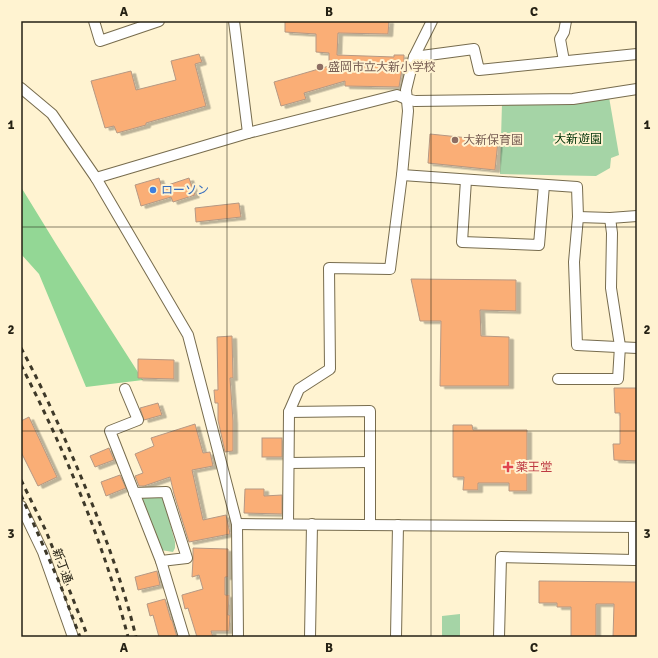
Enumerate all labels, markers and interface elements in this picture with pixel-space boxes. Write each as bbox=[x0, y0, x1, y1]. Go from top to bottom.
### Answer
text: A bbox=[120, 4, 129, 20]
text: B bbox=[325, 4, 333, 20]
text: C bbox=[530, 4, 538, 20]
place label: 盛岡市立大新小学校 bbox=[328, 60, 436, 75]
marker: 盛岡市立大新小学校 bbox=[315, 62, 325, 72]
text: 1 bbox=[7, 117, 15, 133]
text: 1 bbox=[643, 117, 651, 133]
park label: 大新遊園 bbox=[554, 132, 602, 147]
place label: 大新保育園 bbox=[463, 133, 523, 148]
marker: 大新保育園 bbox=[450, 135, 460, 145]
place label: ローソン bbox=[161, 183, 209, 198]
marker: ローソン bbox=[148, 185, 158, 195]
text: 2 bbox=[7, 322, 15, 338]
text: 2 bbox=[643, 322, 651, 338]
place label: 薬王堂 bbox=[516, 460, 552, 475]
marker: 薬王堂 bbox=[503, 462, 513, 472]
text: 3 bbox=[7, 526, 15, 542]
text: 3 bbox=[643, 526, 651, 542]
street label: 新丁通 bbox=[49, 547, 75, 585]
text: A bbox=[120, 640, 129, 656]
text: B bbox=[325, 640, 333, 656]
text: C bbox=[530, 640, 538, 656]

